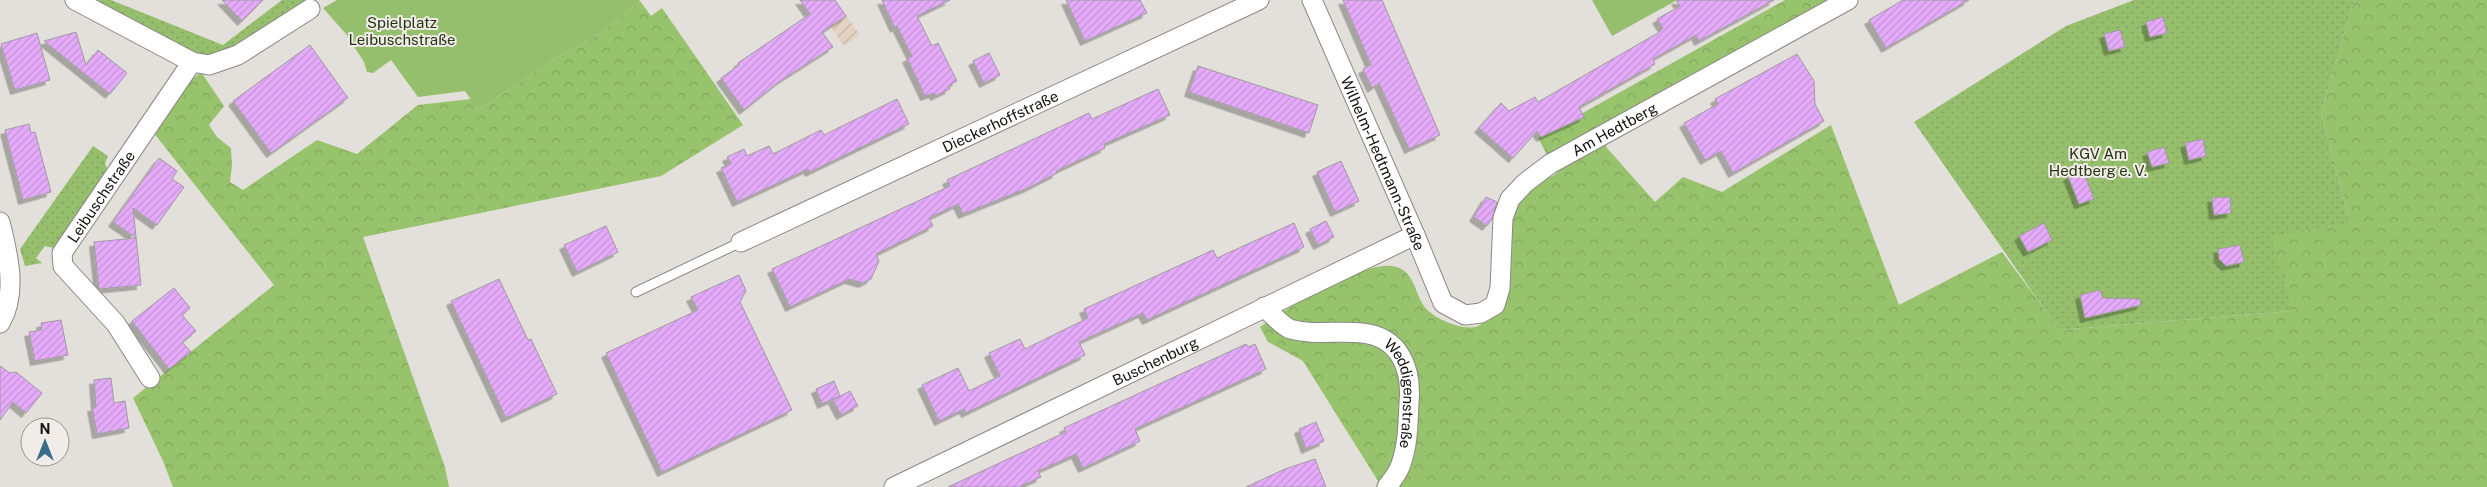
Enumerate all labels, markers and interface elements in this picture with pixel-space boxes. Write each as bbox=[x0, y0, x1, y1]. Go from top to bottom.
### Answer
park label: Spielplatz Leibuschstraße bbox=[348, 14, 456, 48]
street label: Wilhelm-Hedtmann-Straße bbox=[1338, 73, 1429, 253]
street label: Dieckerhoffstraße bbox=[939, 87, 1061, 155]
street label: Am Hedtberg bbox=[1569, 98, 1660, 159]
park label: KGV Am Hedtberg e. V. bbox=[2049, 145, 2147, 179]
street label: Leibuschstraße bbox=[63, 147, 138, 245]
street label: Buschenburg bbox=[1110, 333, 1201, 389]
street label: Weddigenstraße bbox=[1381, 335, 1418, 450]
north arrow bbox=[20, 417, 70, 467]
text: N bbox=[40, 421, 50, 437]

